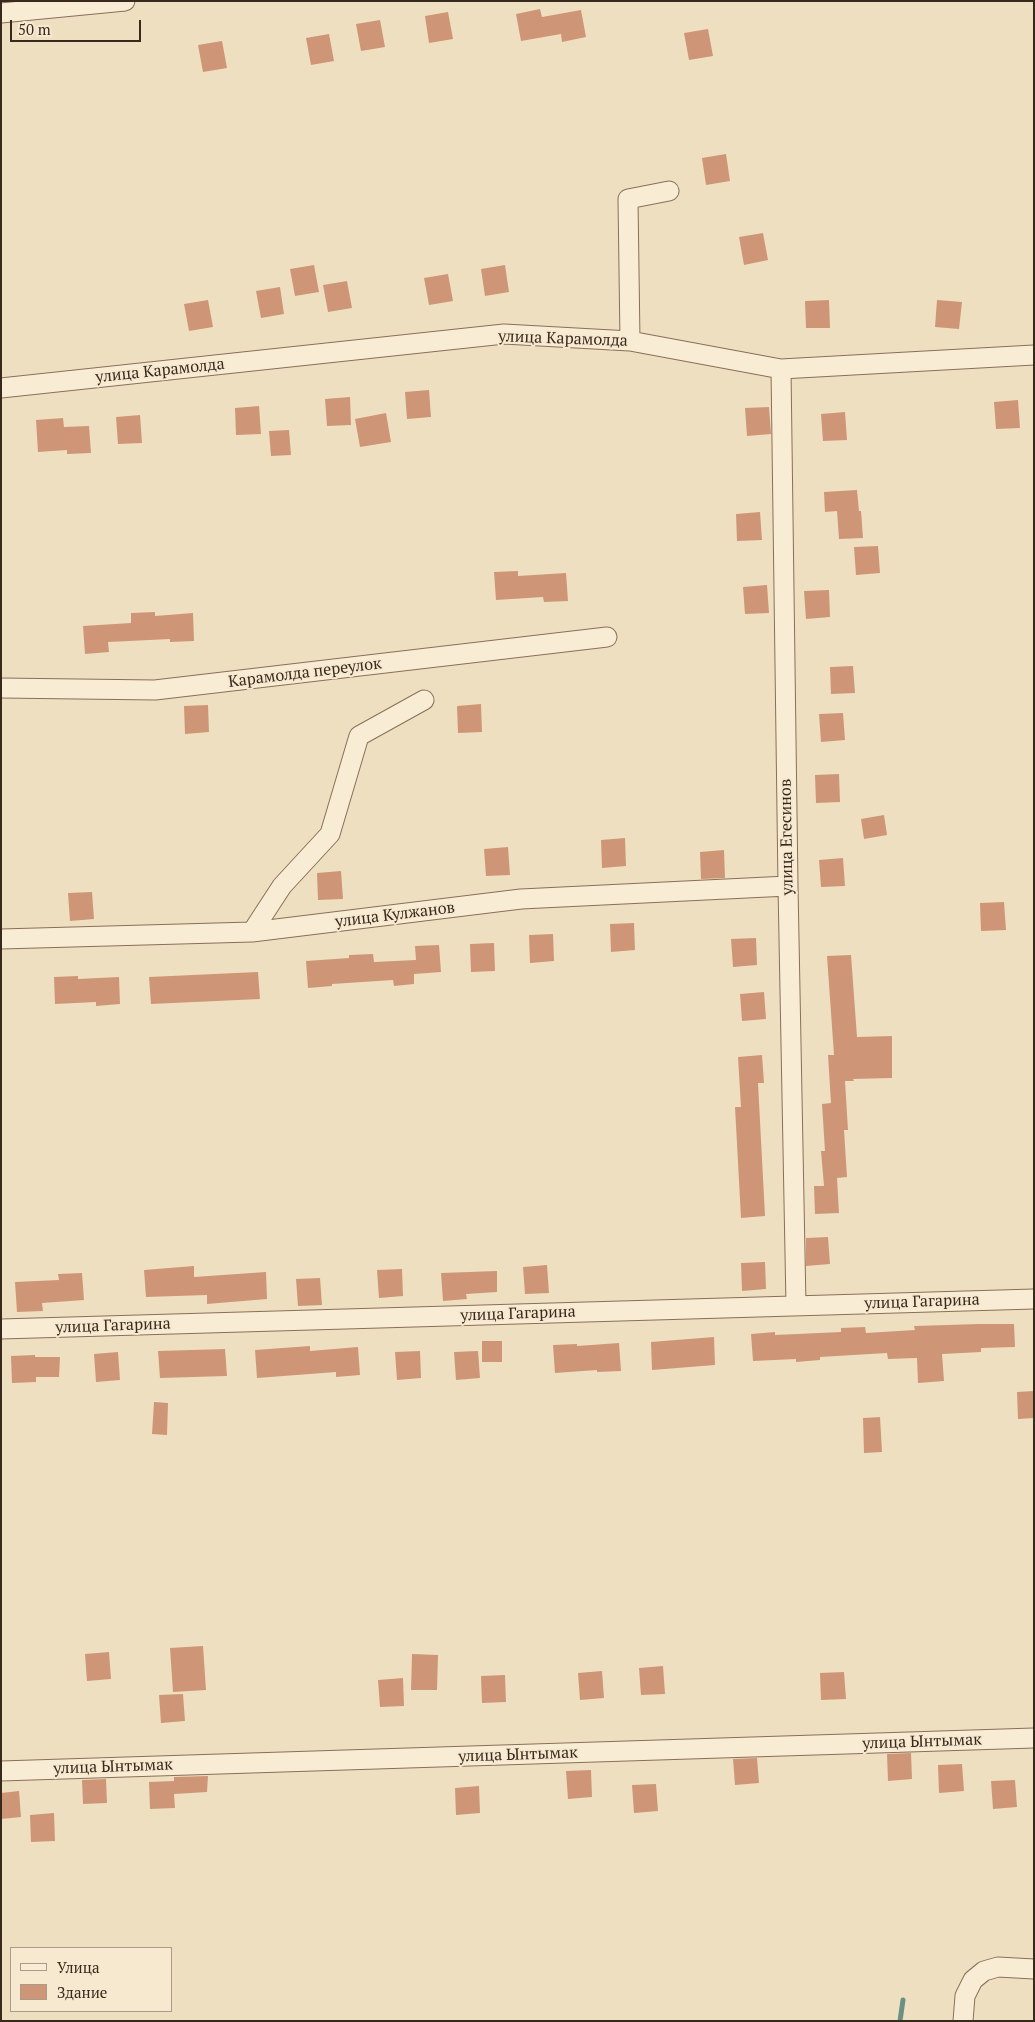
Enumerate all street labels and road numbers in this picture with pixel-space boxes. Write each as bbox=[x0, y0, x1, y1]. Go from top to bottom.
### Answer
street label: улица Карамолда bbox=[498, 327, 628, 351]
street label: улица Карамолда bbox=[95, 355, 225, 387]
street label: Карамолда переулок bbox=[227, 654, 383, 692]
street label: улица Егесинов bbox=[776, 779, 798, 895]
street label: улица Кулжанов bbox=[334, 898, 456, 932]
street label: улица Гагарина bbox=[864, 1290, 980, 1314]
street label: улица Гагарина bbox=[460, 1302, 576, 1326]
street label: улица Гагарина bbox=[55, 1314, 171, 1338]
street label: улица Ынтымак bbox=[862, 1730, 982, 1754]
street label: улица Ынтымак bbox=[458, 1743, 578, 1767]
street label: улица Ынтымак bbox=[53, 1755, 173, 1779]

